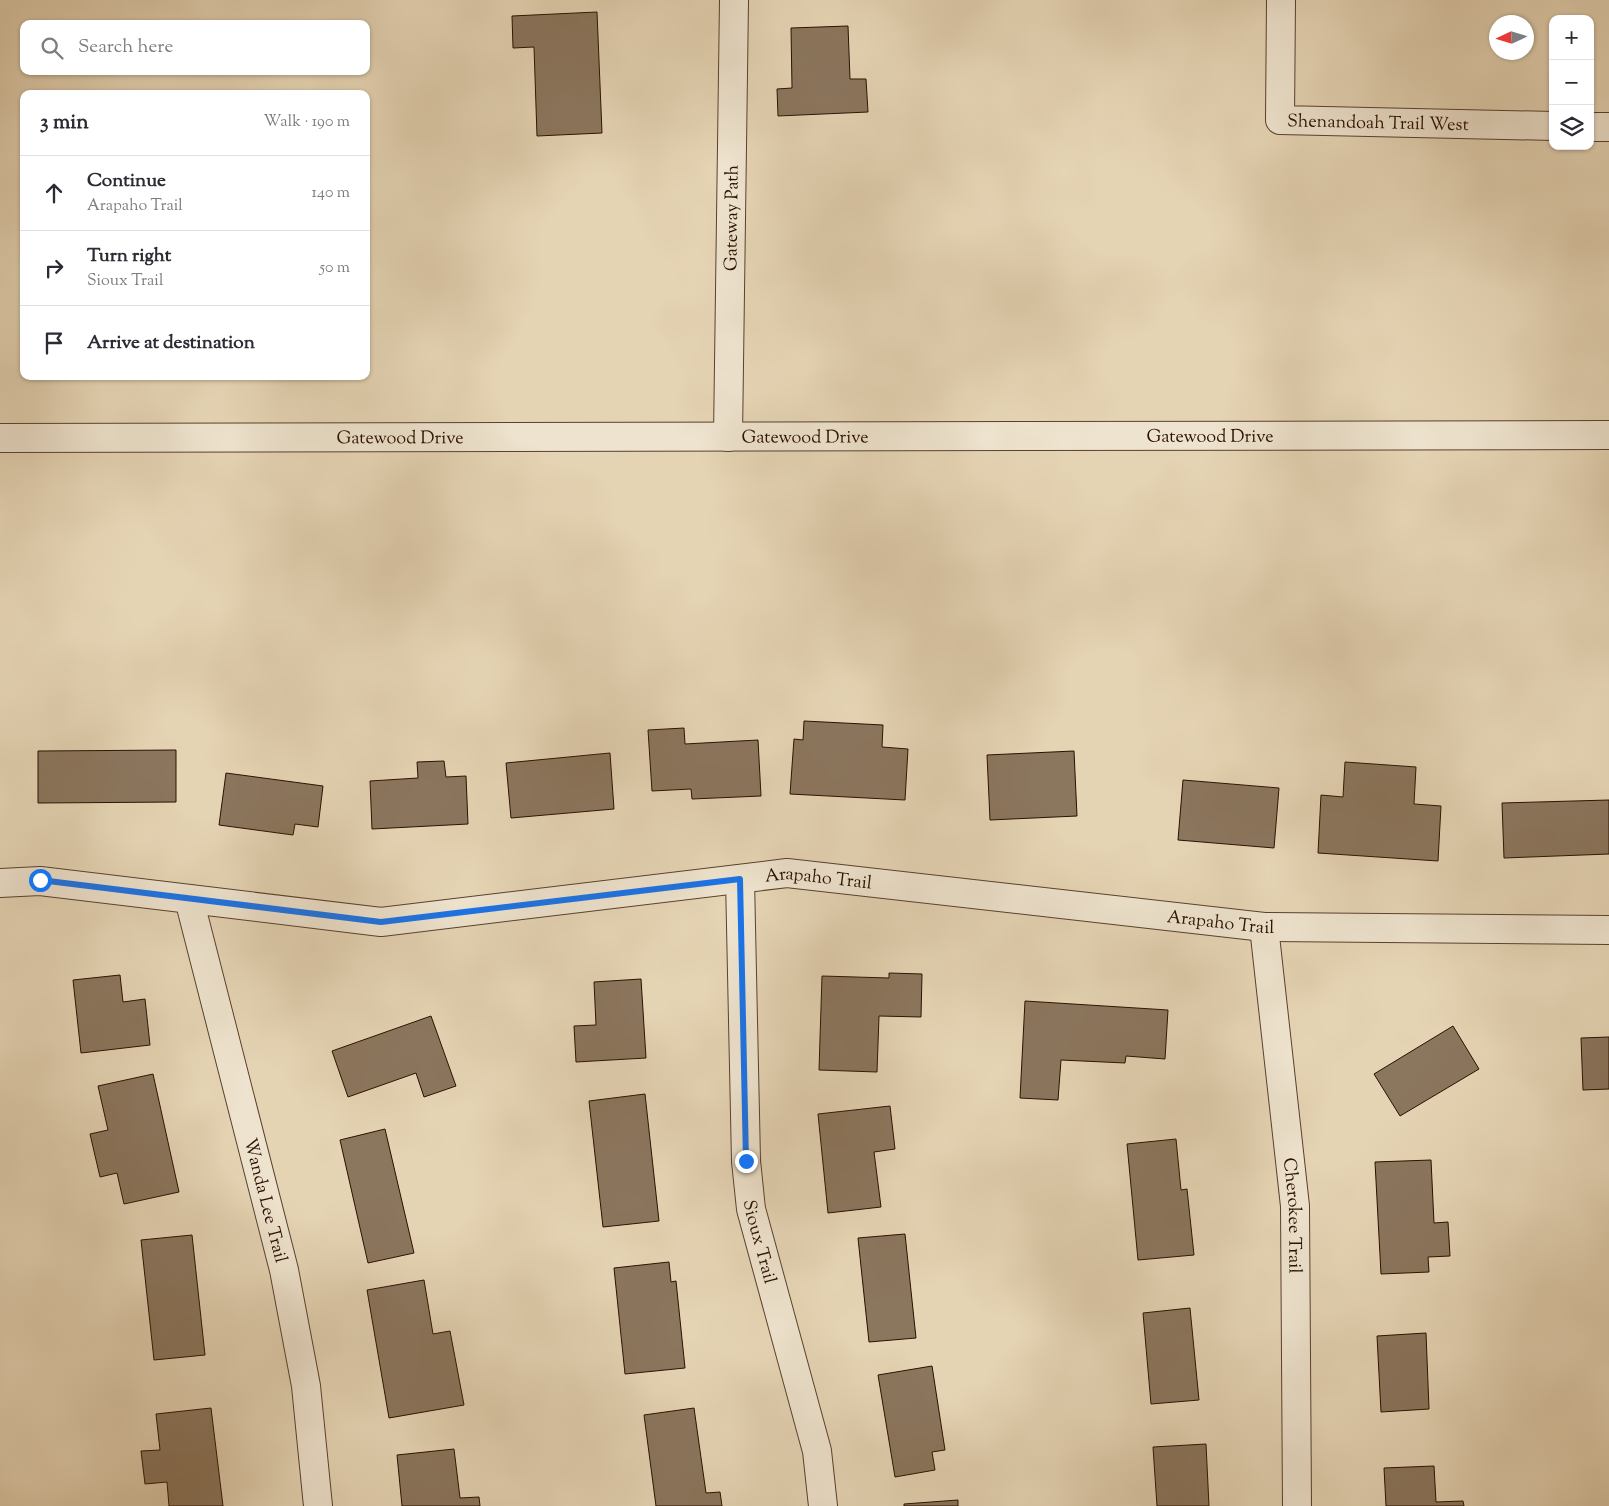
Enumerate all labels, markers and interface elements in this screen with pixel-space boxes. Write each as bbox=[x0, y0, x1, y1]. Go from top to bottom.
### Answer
north arrow bbox=[1489, 15, 1534, 60]
map controls bbox=[1549, 15, 1594, 150]
button: + bbox=[1549, 15, 1594, 60]
search box bbox=[20, 20, 370, 75]
icon: search bbox=[38, 34, 66, 62]
text: Search here bbox=[78, 34, 173, 61]
button: − bbox=[1549, 60, 1594, 105]
button: layers bbox=[1549, 105, 1594, 150]
text: 3 min bbox=[40, 108, 89, 138]
street label: Shenandoah Trail West bbox=[1287, 109, 1469, 139]
text: Walk · 190 m bbox=[263, 111, 350, 134]
street label: Gateway Path bbox=[719, 164, 747, 271]
text: Continue bbox=[87, 168, 166, 195]
icon: ahead bbox=[40, 179, 68, 207]
text: 140 m bbox=[312, 182, 350, 205]
text: Arapaho Trail bbox=[87, 195, 183, 218]
text: Turn right bbox=[87, 243, 171, 270]
icon: right bbox=[40, 254, 68, 282]
text: 50 m bbox=[319, 257, 350, 280]
text: Sioux Trail bbox=[87, 270, 163, 293]
icon: arrive bbox=[40, 329, 68, 357]
text: Arrive at destination bbox=[87, 330, 255, 357]
street label: Gatewood Drive bbox=[741, 425, 869, 452]
street label: Gatewood Drive bbox=[1146, 425, 1274, 451]
street label: Gatewood Drive bbox=[336, 426, 464, 452]
street label: Arapaho Trail bbox=[763, 862, 873, 898]
route start bbox=[29, 869, 52, 892]
street label: Arapaho Trail bbox=[1166, 905, 1275, 942]
street label: Wanda Lee Trail bbox=[236, 1136, 293, 1266]
route end bbox=[735, 1150, 758, 1173]
street label: Cherokee Trail bbox=[1275, 1156, 1306, 1273]
street label: Sioux Trail bbox=[735, 1199, 782, 1287]

